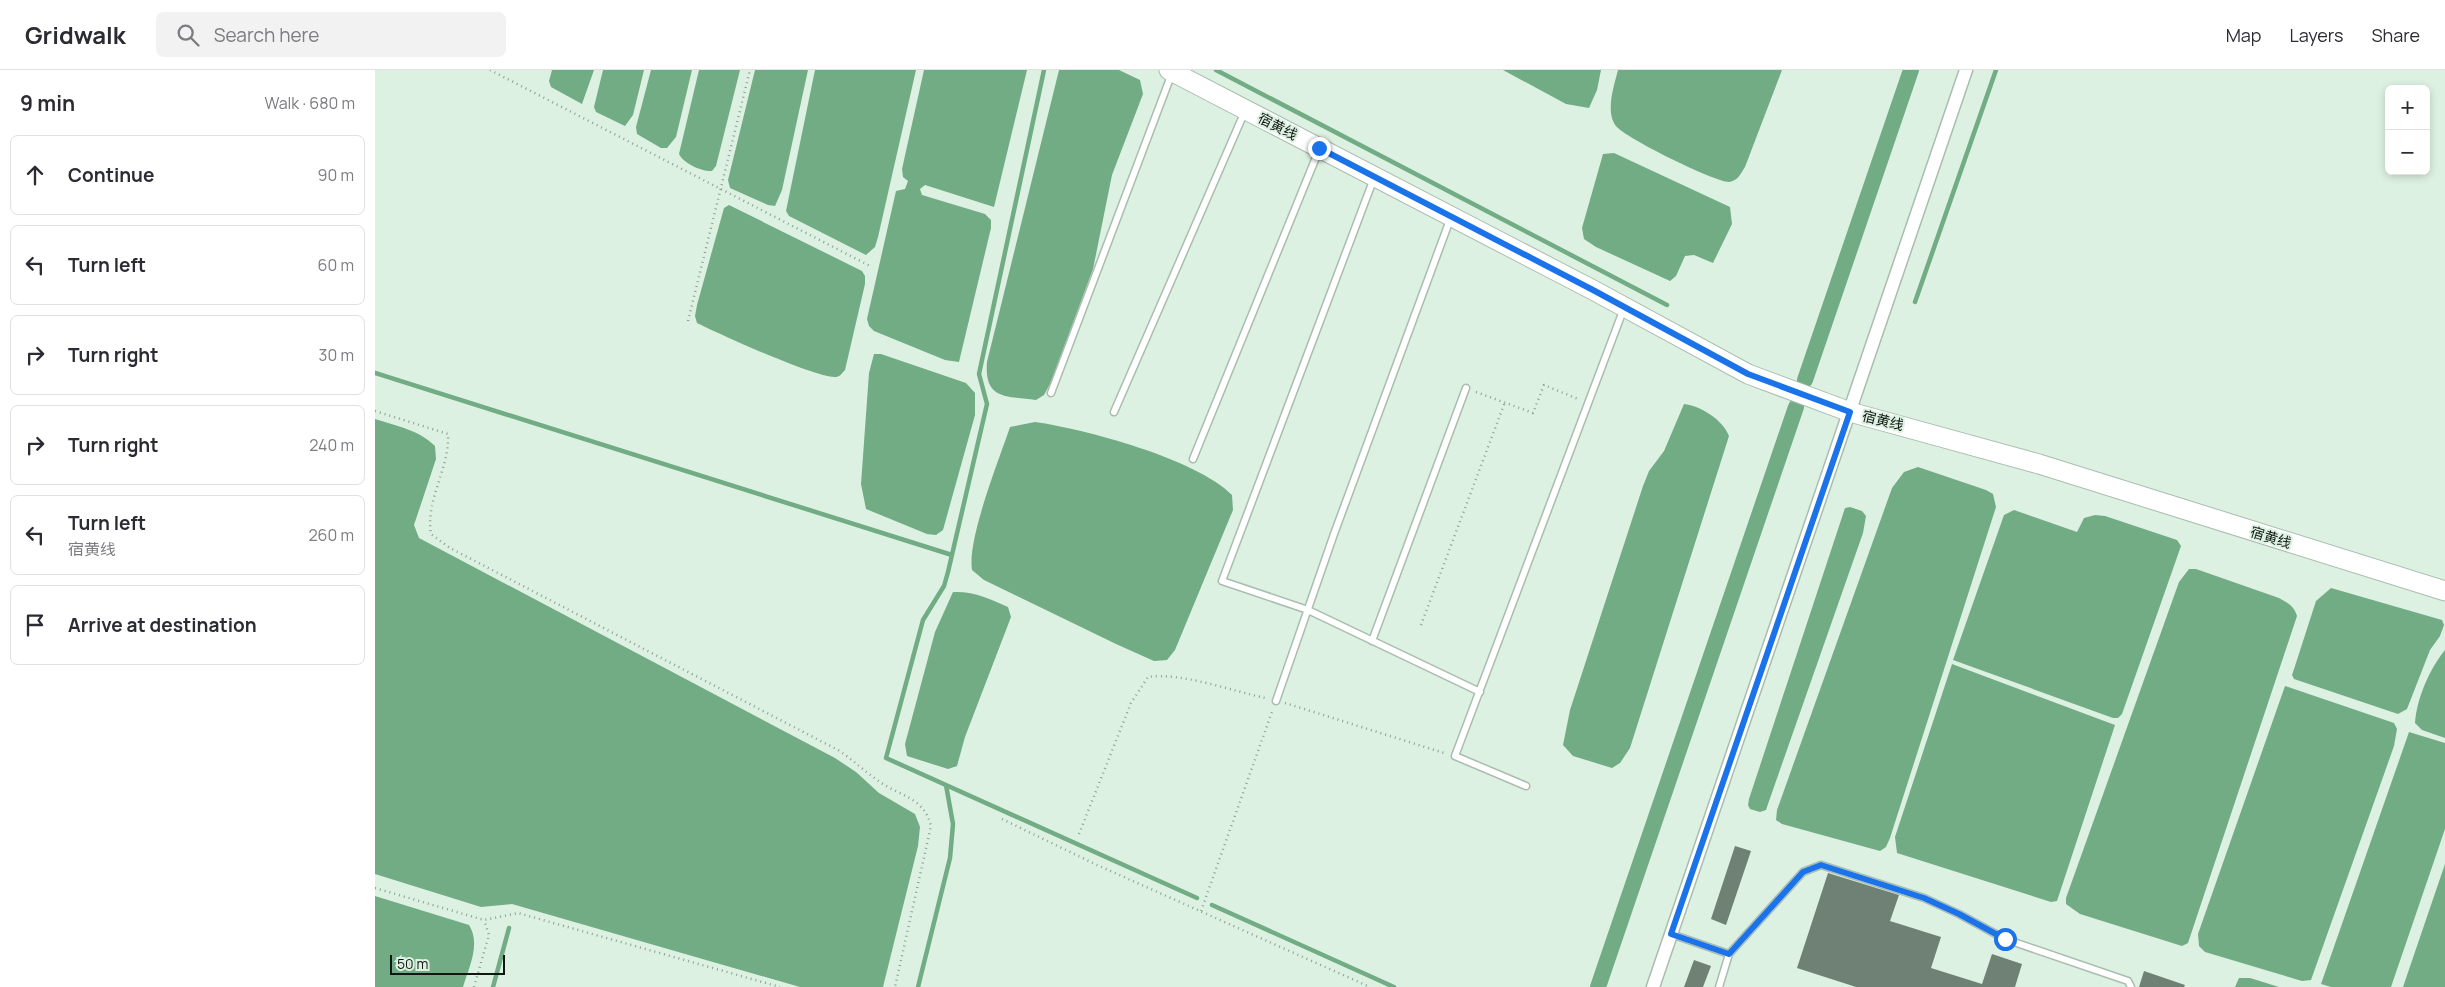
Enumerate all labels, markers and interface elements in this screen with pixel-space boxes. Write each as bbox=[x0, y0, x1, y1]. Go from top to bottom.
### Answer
search box bbox=[156, 12, 506, 57]
text: Gridwalk bbox=[25, 18, 126, 51]
icon: search bbox=[174, 21, 202, 49]
text: Search here bbox=[214, 22, 319, 48]
text: Map bbox=[2226, 23, 2261, 47]
text: Layers bbox=[2289, 23, 2343, 47]
text: Share bbox=[2371, 23, 2420, 47]
map controls bbox=[2385, 85, 2430, 175]
button: + bbox=[2385, 85, 2430, 130]
text: 9 min bbox=[20, 89, 75, 117]
text: Walk · 680 m bbox=[264, 92, 355, 114]
street label: 宿黄线 bbox=[1255, 108, 1301, 144]
button: − bbox=[2385, 130, 2430, 175]
route end bbox=[1308, 137, 1331, 160]
icon: ahead bbox=[21, 161, 49, 189]
text: Continue bbox=[68, 162, 154, 188]
text: 90 m bbox=[318, 164, 354, 186]
icon: left bbox=[21, 251, 49, 279]
text: Turn left bbox=[68, 252, 146, 278]
text: 60 m bbox=[318, 254, 354, 276]
icon: right bbox=[21, 341, 49, 369]
text: Turn right bbox=[68, 342, 158, 368]
text: 30 m bbox=[319, 344, 354, 366]
street label: 宿黄线 bbox=[1860, 406, 1906, 434]
icon: right bbox=[21, 431, 49, 459]
text: Turn right bbox=[68, 432, 158, 458]
text: 240 m bbox=[309, 434, 354, 456]
text: Turn left bbox=[68, 510, 146, 536]
icon: left bbox=[21, 521, 49, 549]
street label: 宿黄线 bbox=[2248, 522, 2294, 552]
text: 260 m bbox=[308, 524, 354, 546]
text: 宿黄线 bbox=[68, 538, 116, 560]
icon: arrive bbox=[21, 611, 49, 639]
text: Arrive at destination bbox=[68, 612, 257, 638]
route start bbox=[1994, 928, 2017, 951]
scale bar bbox=[390, 952, 505, 975]
text: 50 m bbox=[397, 954, 428, 973]

